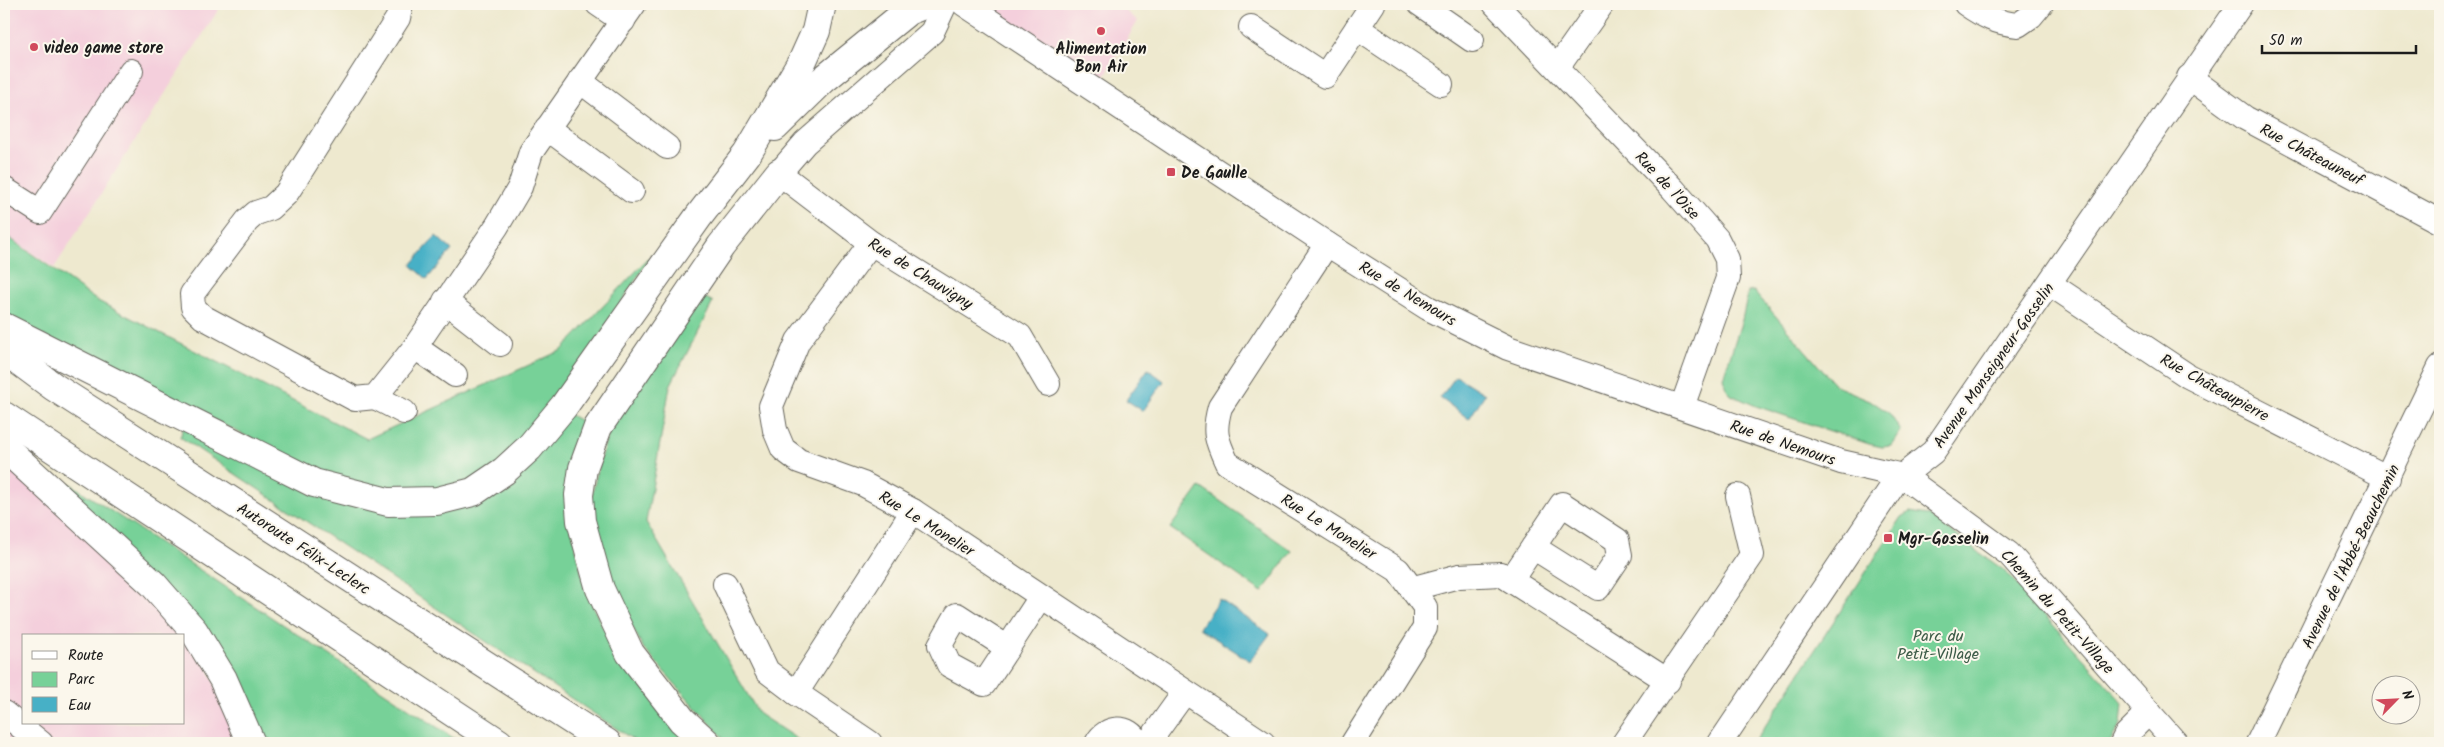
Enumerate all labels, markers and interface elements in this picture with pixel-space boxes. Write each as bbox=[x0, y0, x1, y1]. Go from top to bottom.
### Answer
scale bar bbox=[2262, 22, 2415, 54]
marker: Alimentation Bon Air bbox=[1095, 25, 1107, 37]
text: 50 m bbox=[2269, 29, 2303, 53]
place label: video game store bbox=[44, 36, 164, 61]
place label: Alimentation Bon Air bbox=[1055, 37, 1147, 80]
marker: video game store bbox=[28, 41, 40, 53]
street label: Rue Châteauneuf bbox=[2255, 117, 2369, 194]
street label: Rue de l'Oise bbox=[1628, 146, 1705, 226]
place label: De Gaulle bbox=[1181, 161, 1248, 186]
marker: De Gaulle bbox=[1165, 166, 1177, 178]
street label: Rue de Chauvigny bbox=[863, 232, 978, 317]
street label: Rue de Nemours bbox=[1354, 255, 1461, 333]
street label: Avenue Monseigneur-Gosselin bbox=[1927, 278, 2061, 454]
street label: Rue Châteaupierre bbox=[2155, 348, 2273, 429]
street label: Rue de Nemours bbox=[1726, 414, 1839, 473]
street label: Avenue de l'Abbé-Beauchemin bbox=[2296, 460, 2407, 653]
street label: Rue Le Monelier bbox=[873, 485, 980, 565]
street label: Rue Le Monelier bbox=[1275, 488, 1382, 568]
street label: Autoroute Félix-Leclerc bbox=[231, 497, 375, 602]
place label: Mgr-Gosselin bbox=[1898, 527, 1989, 552]
marker: Mgr-Gosselin bbox=[1882, 532, 1894, 544]
street label: Chemin du Petit-Village bbox=[1994, 544, 2120, 680]
park label: Parc du Petit-Village bbox=[1897, 624, 1979, 667]
legend bbox=[22, 634, 185, 724]
text: Route bbox=[68, 644, 104, 668]
text: Parc bbox=[68, 668, 95, 692]
north arrow bbox=[2372, 674, 2422, 724]
text: N bbox=[2395, 687, 2419, 704]
text: Eau bbox=[68, 694, 91, 718]

